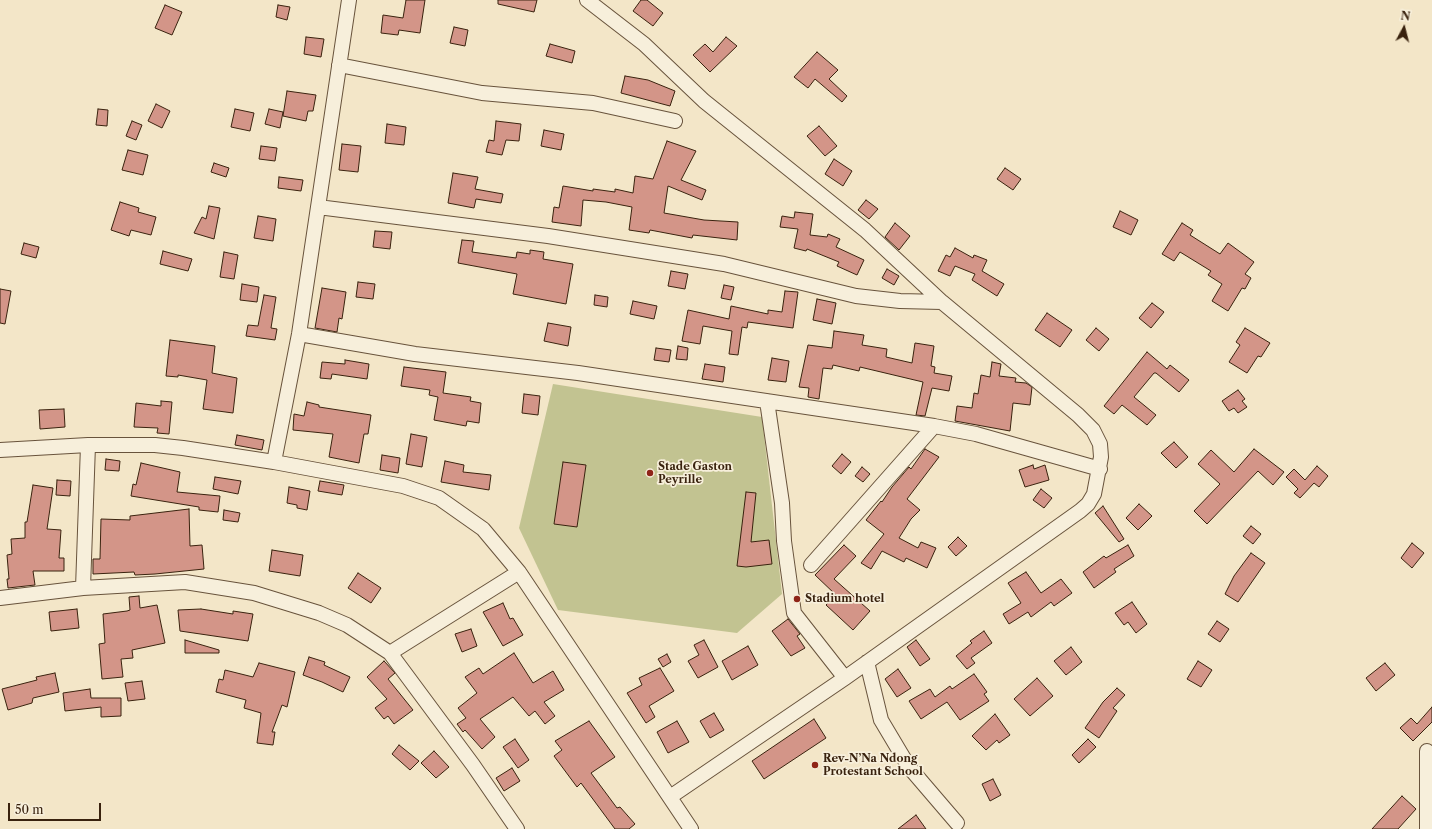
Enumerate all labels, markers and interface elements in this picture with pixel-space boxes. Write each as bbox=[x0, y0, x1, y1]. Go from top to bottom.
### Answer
north arrow bbox=[1384, 8, 1424, 48]
text: N bbox=[1400, 9, 1411, 24]
place label: Stade Gaston Peyrille bbox=[658, 460, 732, 486]
marker: Stade Gaston Peyrille bbox=[645, 468, 655, 478]
place label: Stadium hotel bbox=[805, 592, 884, 606]
marker: Stadium hotel bbox=[792, 594, 802, 604]
place label: Rev-N’Na Ndong Protestant School bbox=[823, 752, 923, 778]
marker: Rev-N’Na Ndong Protestant School bbox=[810, 760, 820, 770]
scale bar bbox=[10, 795, 103, 821]
text: 50 m bbox=[15, 802, 44, 817]

